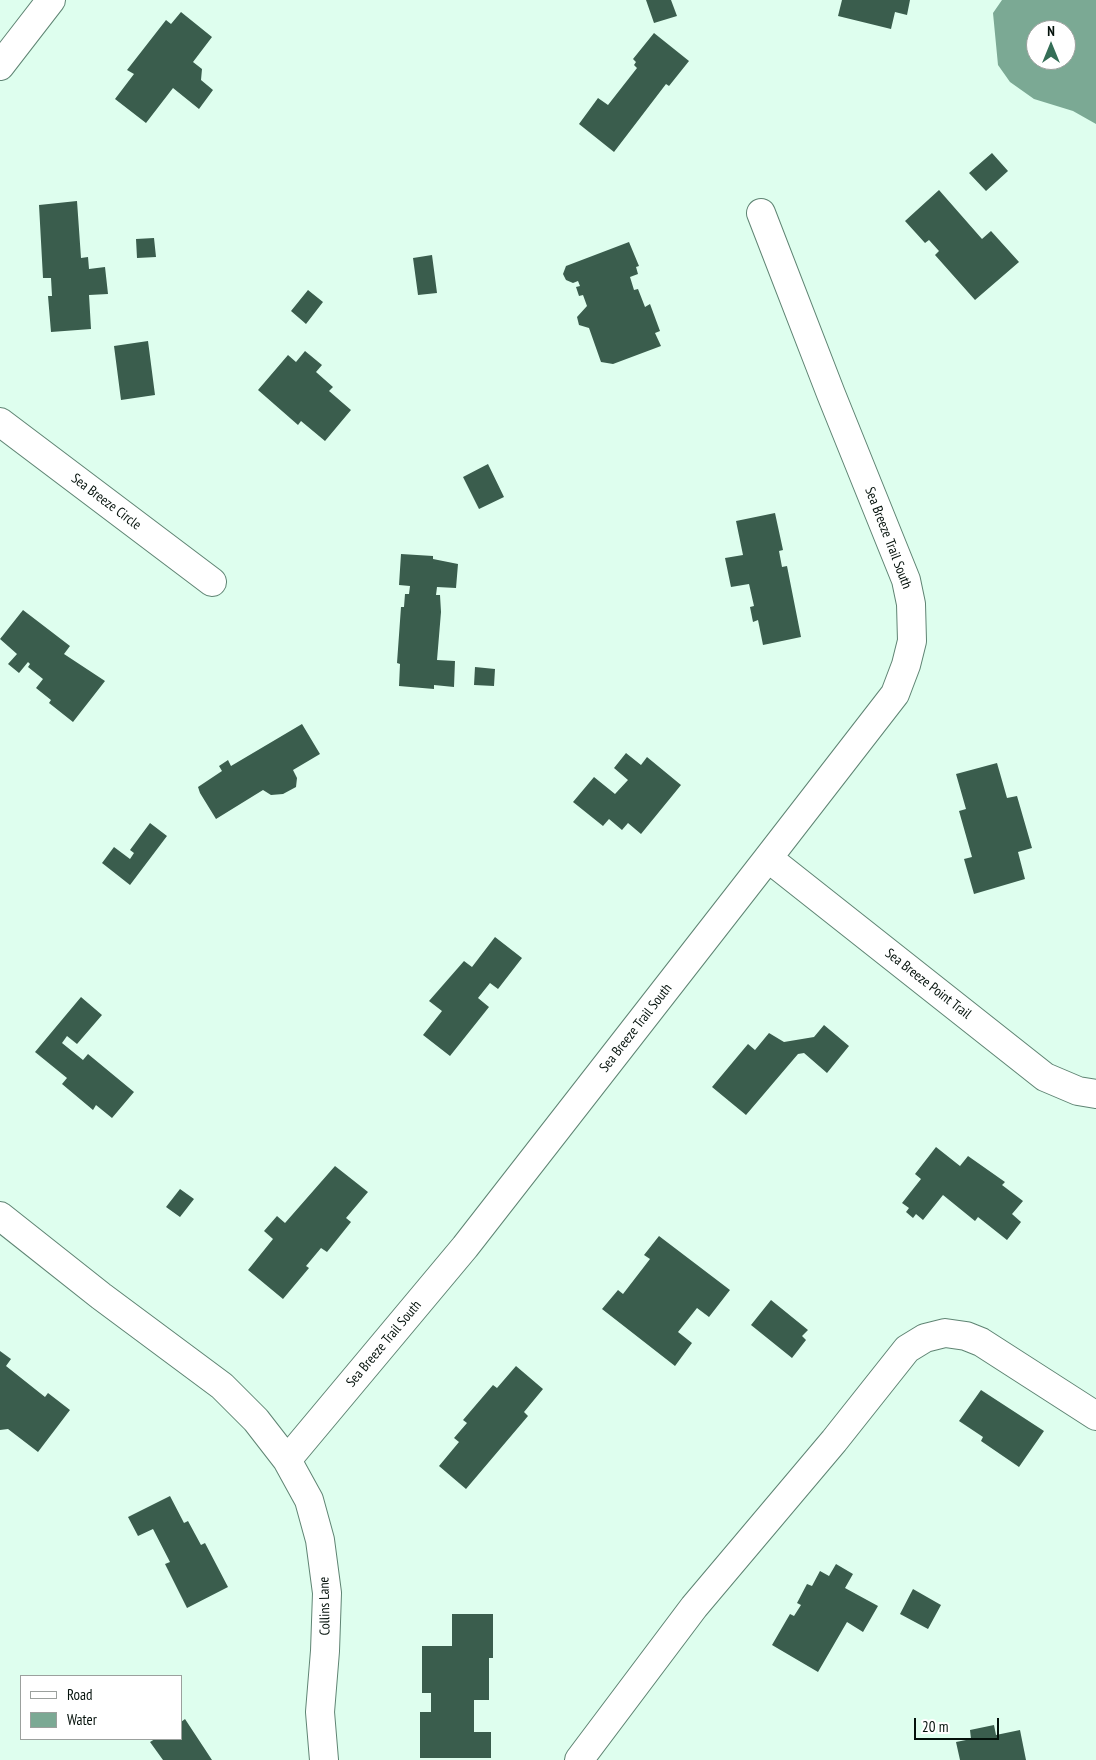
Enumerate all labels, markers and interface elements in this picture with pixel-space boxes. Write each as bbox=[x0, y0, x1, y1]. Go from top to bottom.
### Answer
north arrow bbox=[1026, 20, 1076, 70]
text: N bbox=[1047, 22, 1055, 40]
street label: Sea Breeze Circle bbox=[68, 470, 144, 534]
street label: Sea Breeze Trail South bbox=[861, 485, 915, 591]
street label: Sea Breeze Point Trail bbox=[882, 945, 974, 1023]
street label: Sea Breeze Trail South bbox=[596, 980, 676, 1076]
street label: Sea Breeze Trail South bbox=[343, 1297, 425, 1391]
street label: Collins Lane bbox=[316, 1577, 334, 1635]
legend bbox=[20, 1675, 182, 1740]
text: Road bbox=[67, 1685, 93, 1704]
scale bar bbox=[916, 1708, 1001, 1740]
text: Water bbox=[67, 1710, 97, 1729]
text: 20 m bbox=[922, 1717, 948, 1736]

